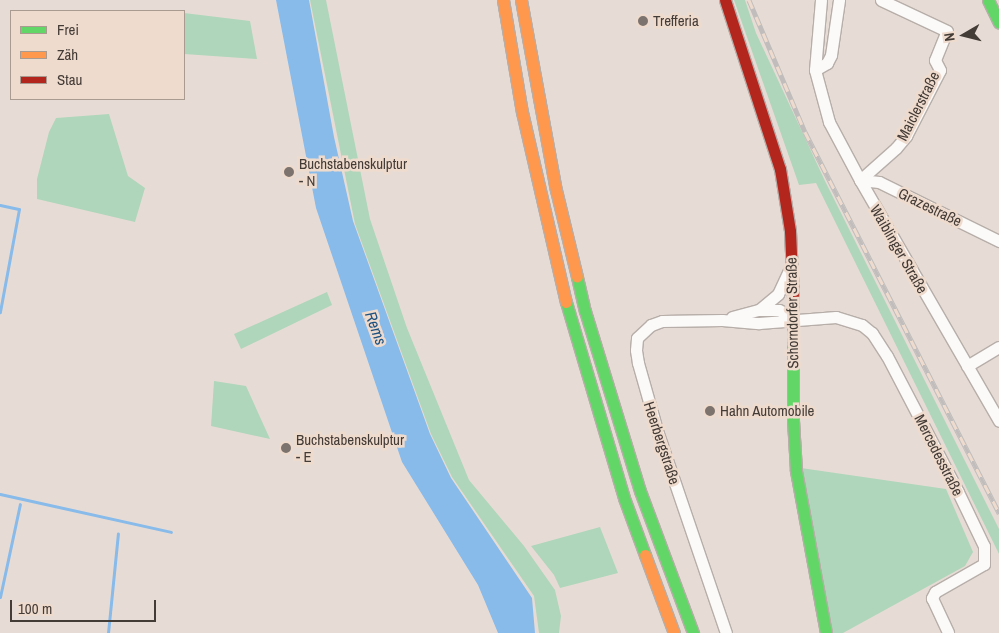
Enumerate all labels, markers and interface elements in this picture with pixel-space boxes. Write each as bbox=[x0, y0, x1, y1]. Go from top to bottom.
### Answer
legend bbox=[10, 10, 185, 100]
north arrow bbox=[939, 10, 989, 60]
place label: Trefferia bbox=[653, 12, 699, 30]
marker: Trefferia bbox=[637, 15, 649, 27]
text: Frei bbox=[57, 19, 79, 40]
text: N bbox=[940, 32, 959, 42]
text: Zäh bbox=[57, 44, 78, 65]
street label: Maiclerstraße bbox=[893, 68, 943, 144]
text: Stau bbox=[57, 69, 82, 90]
place label: Buchstabenskulptur - N bbox=[299, 154, 407, 189]
marker: Buchstabenskulptur - N bbox=[283, 166, 295, 178]
street label: Grazestraße bbox=[895, 184, 965, 230]
street label: Waiblinger Straße bbox=[866, 201, 932, 297]
street label: Schorndorfer Straße bbox=[782, 257, 802, 369]
water label: Rems bbox=[361, 309, 391, 347]
street label: Heerbergstraße bbox=[640, 399, 684, 487]
place label: Hahn Automobile bbox=[720, 402, 815, 420]
marker: Hahn Automobile bbox=[704, 405, 716, 417]
street label: Mercedesstraße bbox=[911, 411, 967, 499]
place label: Buchstabenskulptur - E bbox=[296, 430, 404, 465]
marker: Buchstabenskulptur - E bbox=[280, 442, 292, 454]
scale bar bbox=[12, 590, 159, 622]
text: 100 m bbox=[18, 598, 52, 619]

